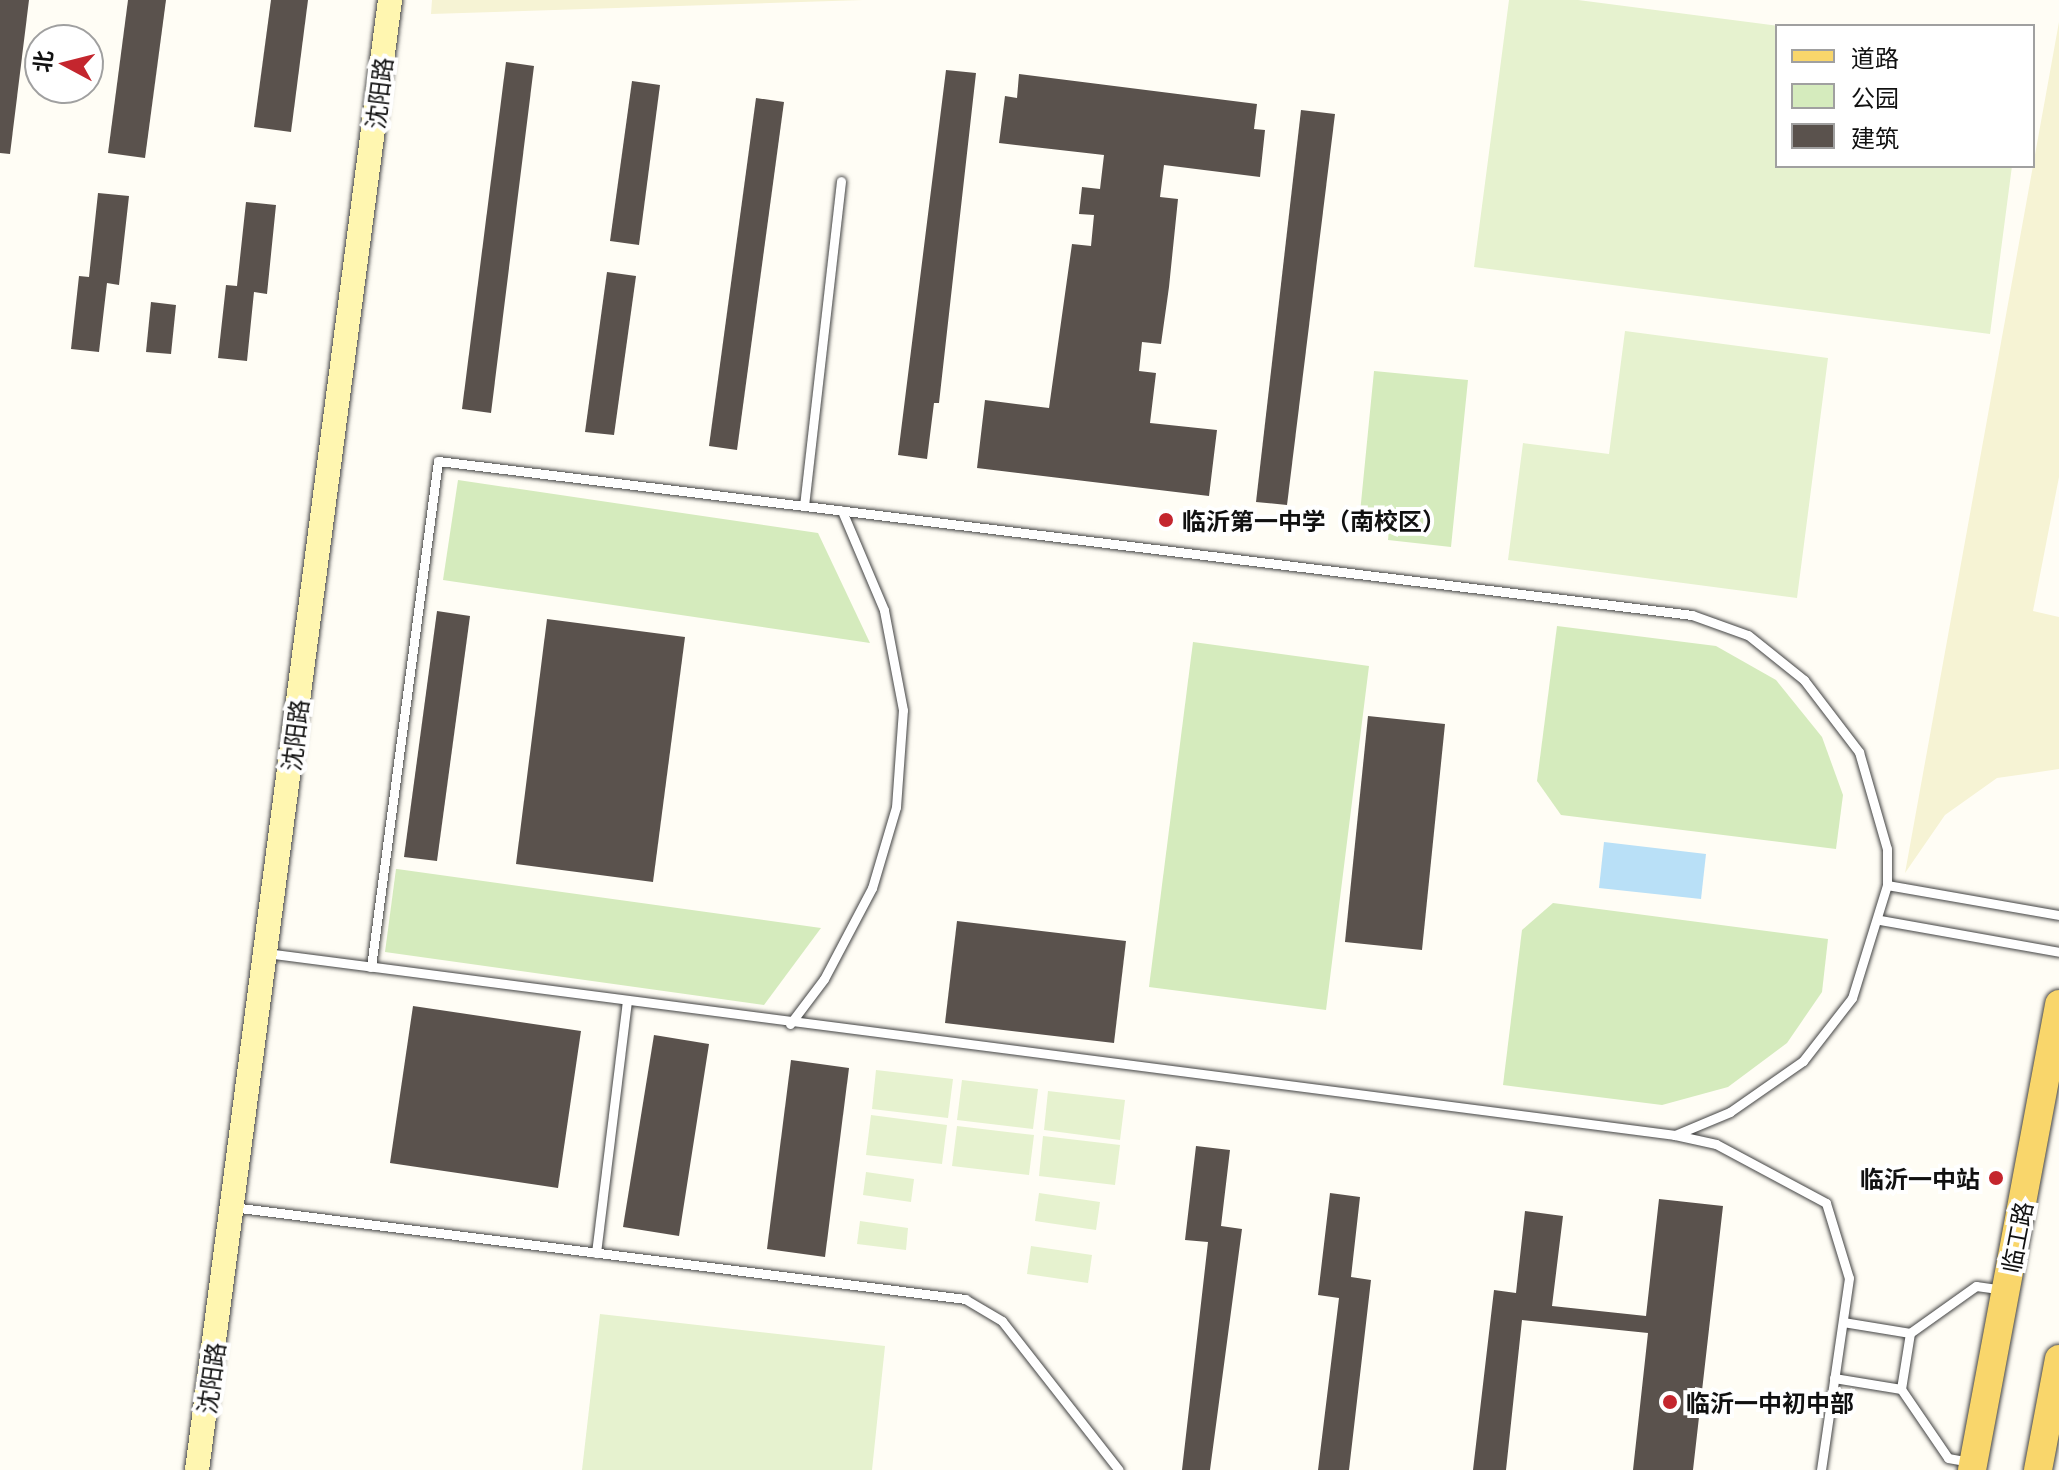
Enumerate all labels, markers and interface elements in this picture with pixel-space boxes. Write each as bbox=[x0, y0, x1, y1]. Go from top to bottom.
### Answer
north arrow bbox=[24, 24, 104, 104]
legend bbox=[1775, 24, 2035, 168]
text: 道路 bbox=[1851, 39, 1899, 74]
text: 北 bbox=[24, 48, 59, 74]
street label: 沈阳路 bbox=[359, 56, 397, 130]
text: 公园 bbox=[1851, 79, 1899, 114]
text: 建筑 bbox=[1851, 119, 1899, 154]
place label: 临沂第一中学（南校区） bbox=[1182, 506, 1446, 534]
marker: 临沂第一中学（南校区） bbox=[1157, 511, 1175, 529]
street label: 沈阳路 bbox=[275, 698, 313, 772]
place label: 临沂一中站 bbox=[1860, 1164, 1980, 1192]
marker: 临沂一中站 bbox=[1987, 1169, 2005, 1187]
street label: 临工路 bbox=[1995, 1199, 2037, 1275]
street label: 沈阳路 bbox=[191, 1340, 229, 1416]
place label: 临沂一中初中部 bbox=[1686, 1388, 1854, 1416]
marker: 临沂一中初中部 bbox=[1661, 1393, 1679, 1411]

